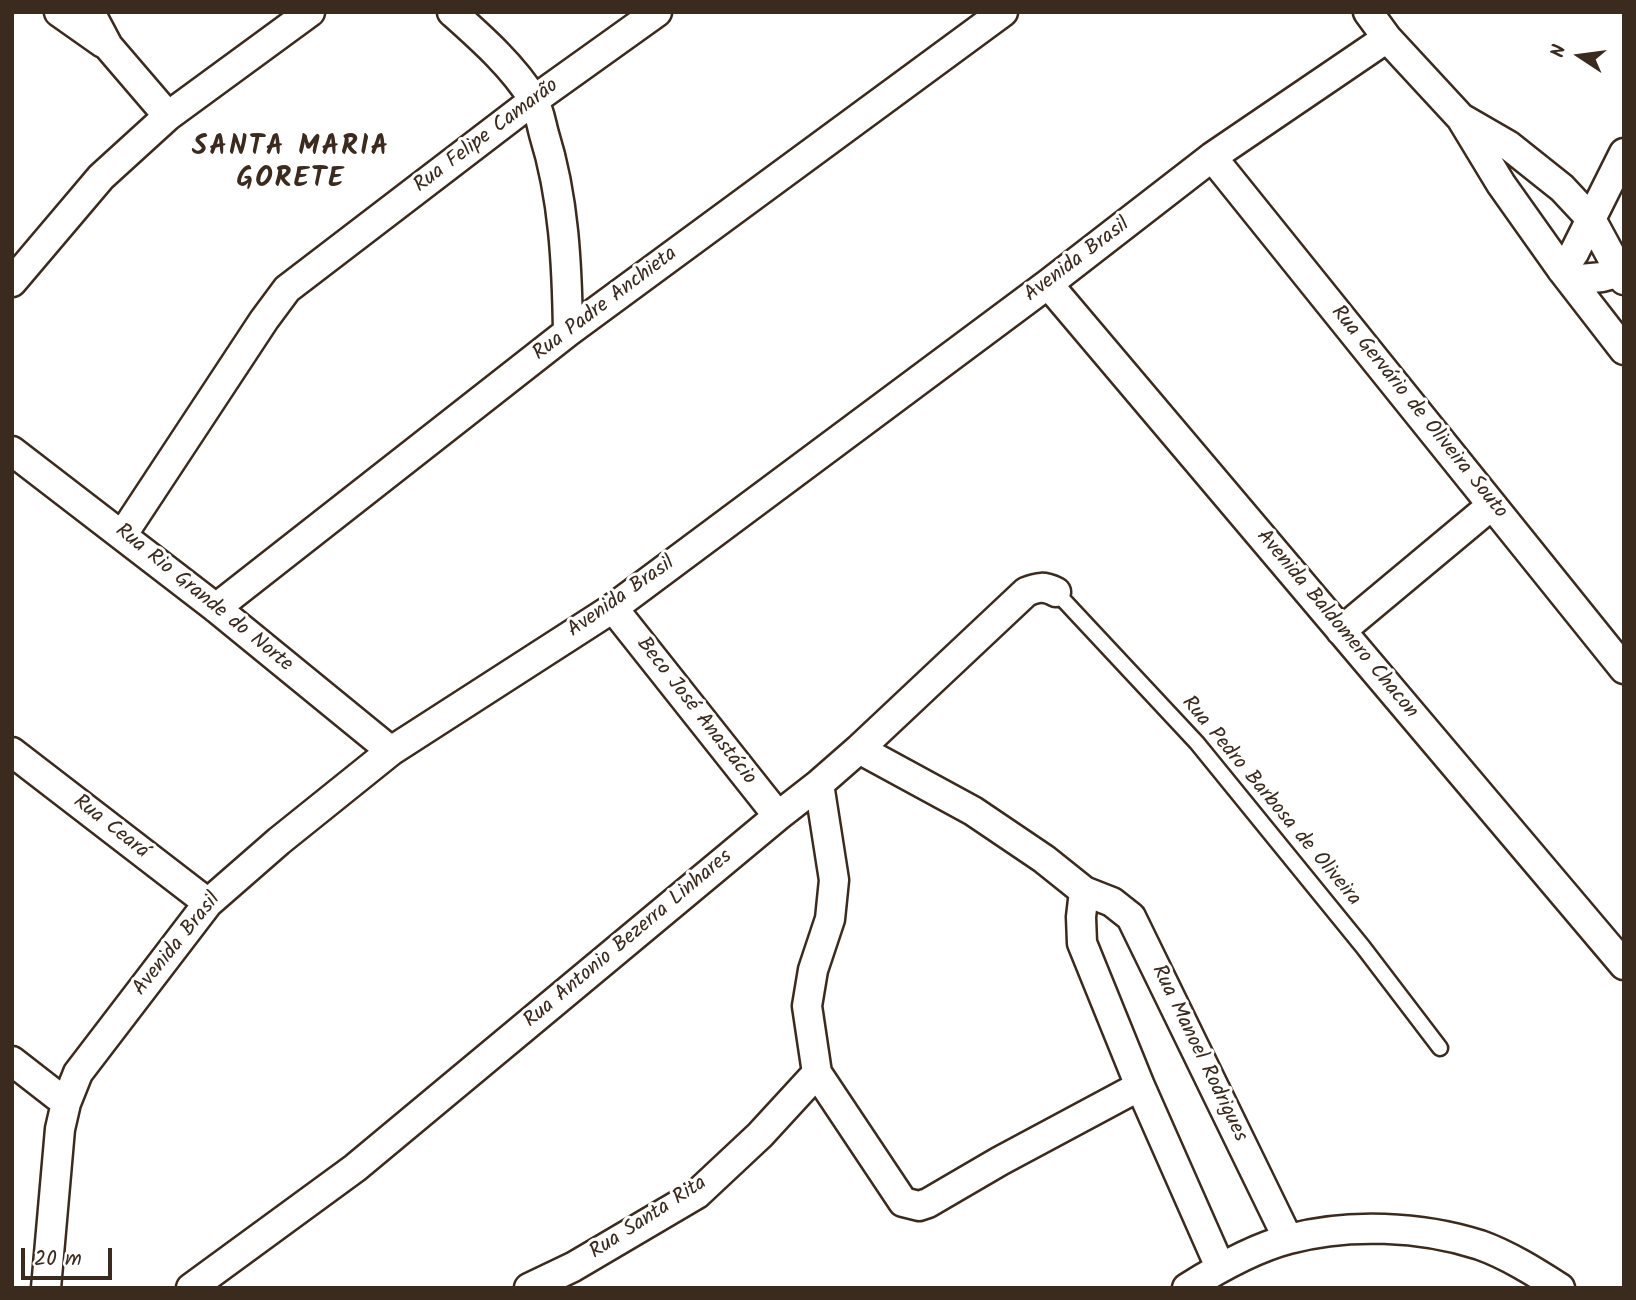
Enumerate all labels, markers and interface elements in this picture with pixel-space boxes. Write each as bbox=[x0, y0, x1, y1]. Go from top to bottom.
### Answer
north arrow bbox=[1545, 21, 1615, 91]
text: N bbox=[1544, 42, 1576, 60]
street label: Rua Felipe Camarão bbox=[410, 74, 564, 200]
district label: SANTA MARIA GORETE bbox=[193, 132, 389, 198]
street label: Avenida Brasil bbox=[1020, 213, 1136, 309]
street label: Rua Padre Anchieta bbox=[529, 243, 683, 367]
street label: Rua Gervário de Oliveira Souto bbox=[1324, 301, 1512, 525]
street label: Rua Rio Grande do Norte bbox=[109, 519, 297, 679]
street label: Avenida Baldomero Chacon bbox=[1249, 525, 1423, 725]
street label: Avenida Brasil bbox=[563, 552, 681, 644]
street label: Beco José Anastácio bbox=[629, 633, 761, 791]
street label: Rua Pedro Barbosa de Oliveira bbox=[1175, 692, 1365, 912]
street label: Rua Ceará bbox=[67, 791, 153, 865]
street label: Rua Antonio Bezerra Linhares bbox=[520, 845, 738, 1035]
street label: Avenida Brasil bbox=[129, 888, 227, 1002]
street label: Rua Manoel Rodrigues bbox=[1144, 962, 1252, 1146]
street label: Rua Santa Rita bbox=[586, 1172, 712, 1266]
scale bar bbox=[24, 1234, 116, 1278]
text: 20 m bbox=[34, 1243, 82, 1276]

